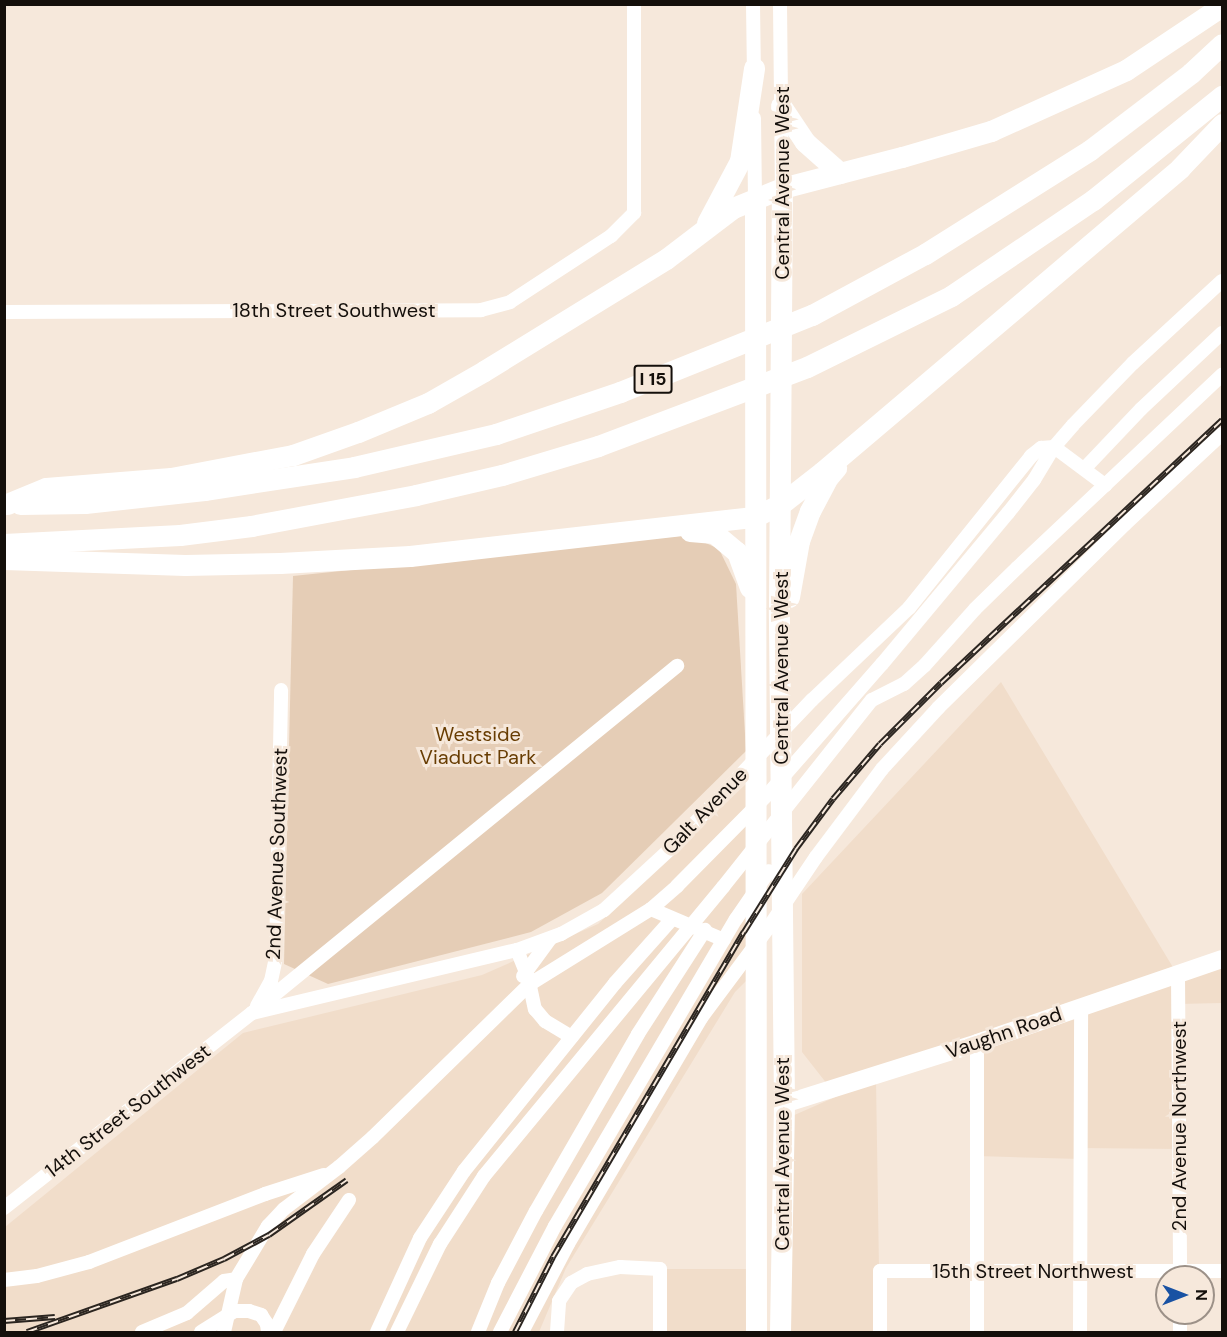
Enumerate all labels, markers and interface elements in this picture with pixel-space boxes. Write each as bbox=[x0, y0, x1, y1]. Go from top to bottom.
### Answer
street label: Central Avenue West bbox=[770, 86, 794, 280]
street label: 18th Street Southwest bbox=[233, 298, 435, 322]
road number: I 15 bbox=[634, 364, 672, 394]
street label: Central Avenue West bbox=[769, 571, 793, 765]
park label: Westside Viaduct Park bbox=[420, 723, 536, 770]
street label: 2nd Avenue Southwest bbox=[261, 748, 293, 960]
street label: Galt Avenue bbox=[658, 763, 752, 859]
street label: Vaughn Road bbox=[943, 1002, 1065, 1064]
street label: 2nd Avenue Northwest bbox=[1167, 1021, 1191, 1231]
street label: 14th Street Southwest bbox=[41, 1039, 215, 1183]
street label: Central Avenue West bbox=[770, 1057, 794, 1251]
street label: 15th Street Northwest bbox=[932, 1259, 1134, 1283]
north arrow bbox=[1155, 1265, 1215, 1325]
text: N bbox=[1191, 1289, 1212, 1301]

